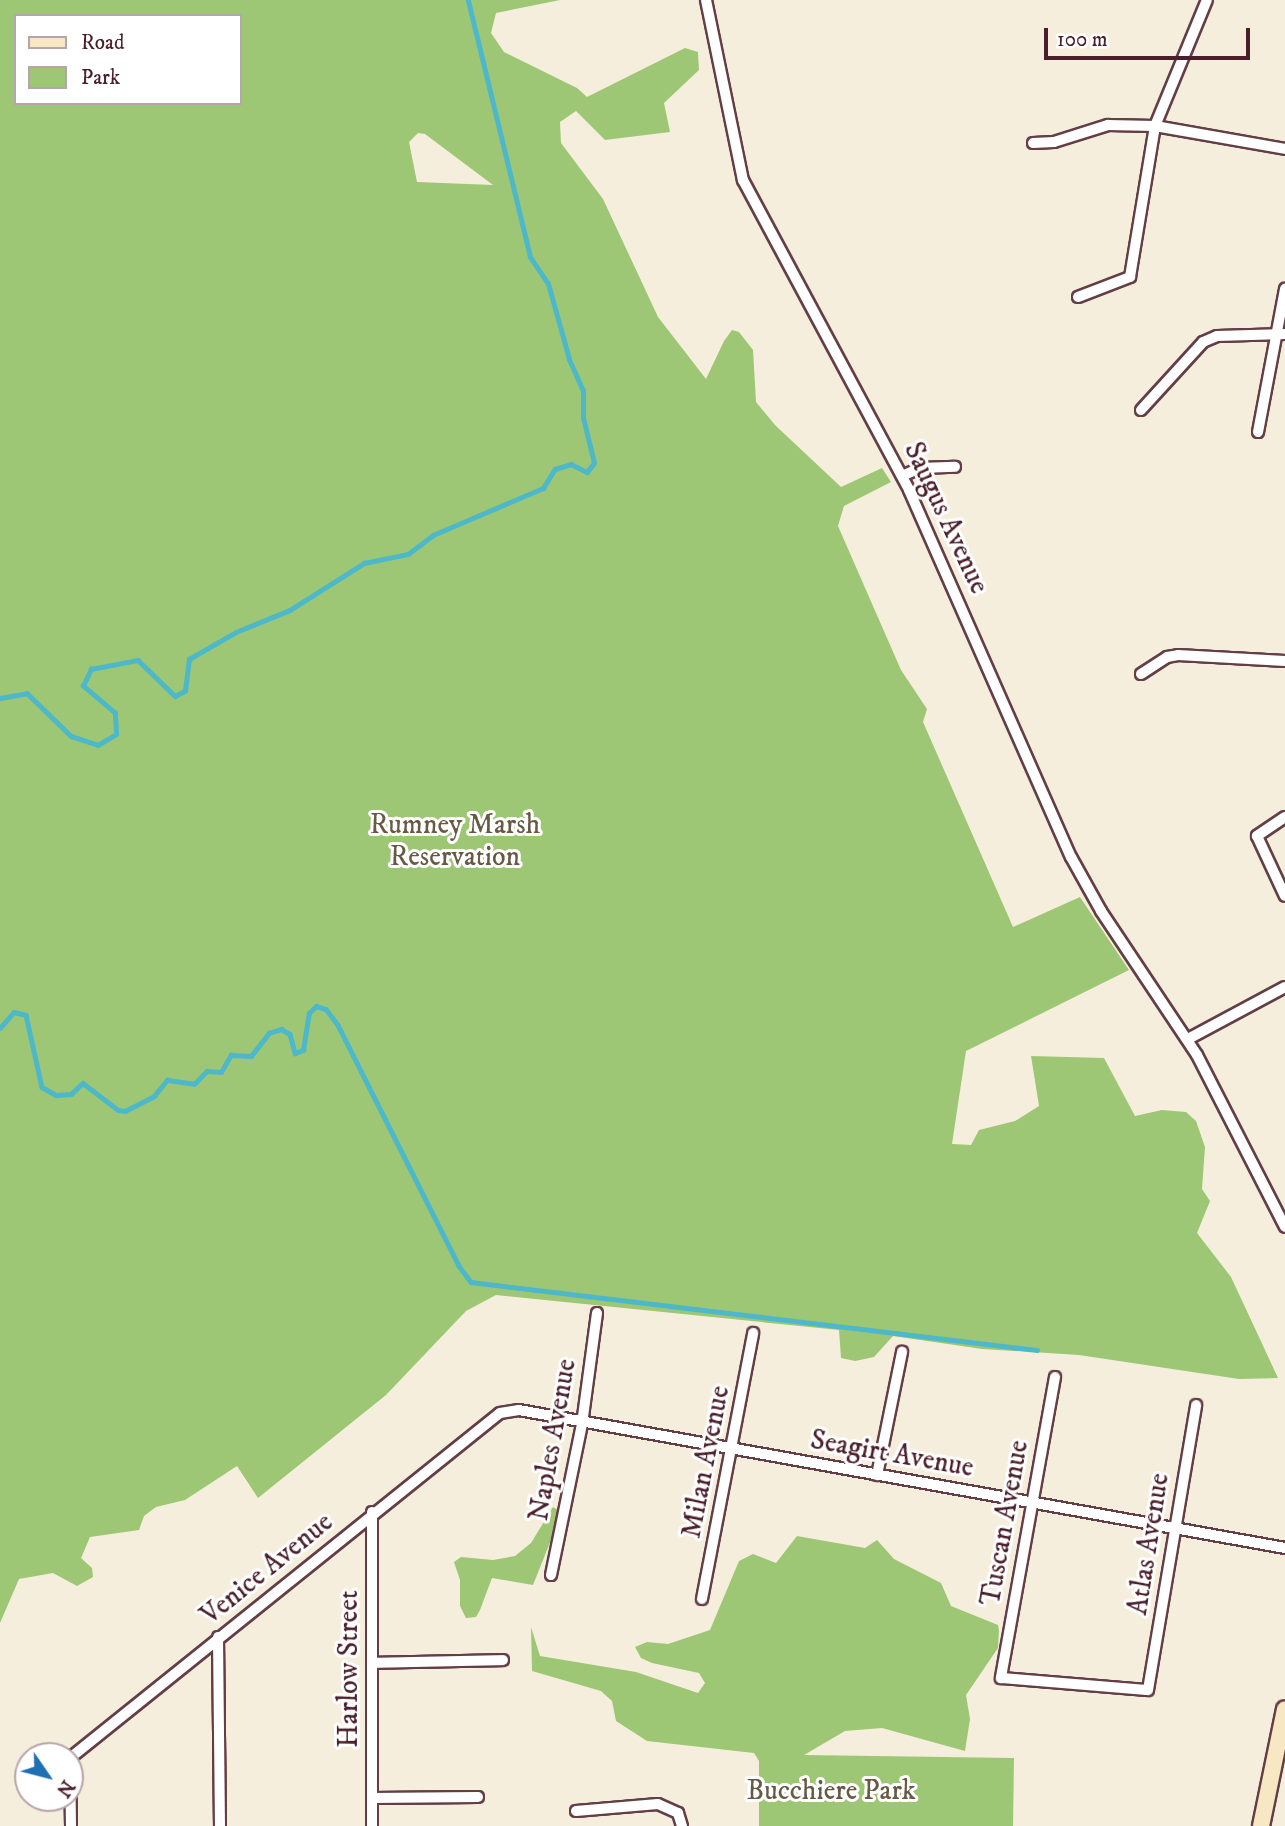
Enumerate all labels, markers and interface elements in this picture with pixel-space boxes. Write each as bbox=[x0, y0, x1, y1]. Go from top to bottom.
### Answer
legend bbox=[14, 14, 242, 105]
scale bar bbox=[1047, 14, 1254, 58]
text: 100 m bbox=[1057, 27, 1108, 53]
text: Road bbox=[81, 30, 125, 56]
text: Park bbox=[81, 65, 120, 91]
street label: Saugus Avenue bbox=[896, 437, 996, 599]
park label: Rumney Marsh Reservation bbox=[370, 808, 540, 874]
street label: Naples Avenue bbox=[522, 1356, 584, 1524]
street label: Milan Avenue bbox=[675, 1383, 737, 1541]
street label: Seagirt Avenue bbox=[808, 1423, 976, 1485]
street label: Tuscan Avenue bbox=[974, 1438, 1036, 1608]
street label: Atlas Avenue bbox=[1121, 1471, 1177, 1617]
street label: Venice Avenue bbox=[194, 1506, 340, 1632]
street label: Harlow Street bbox=[332, 1590, 366, 1748]
north arrow bbox=[14, 1742, 84, 1812]
park label: Bucchiere Park bbox=[746, 1774, 916, 1808]
text: N bbox=[51, 1775, 79, 1801]

